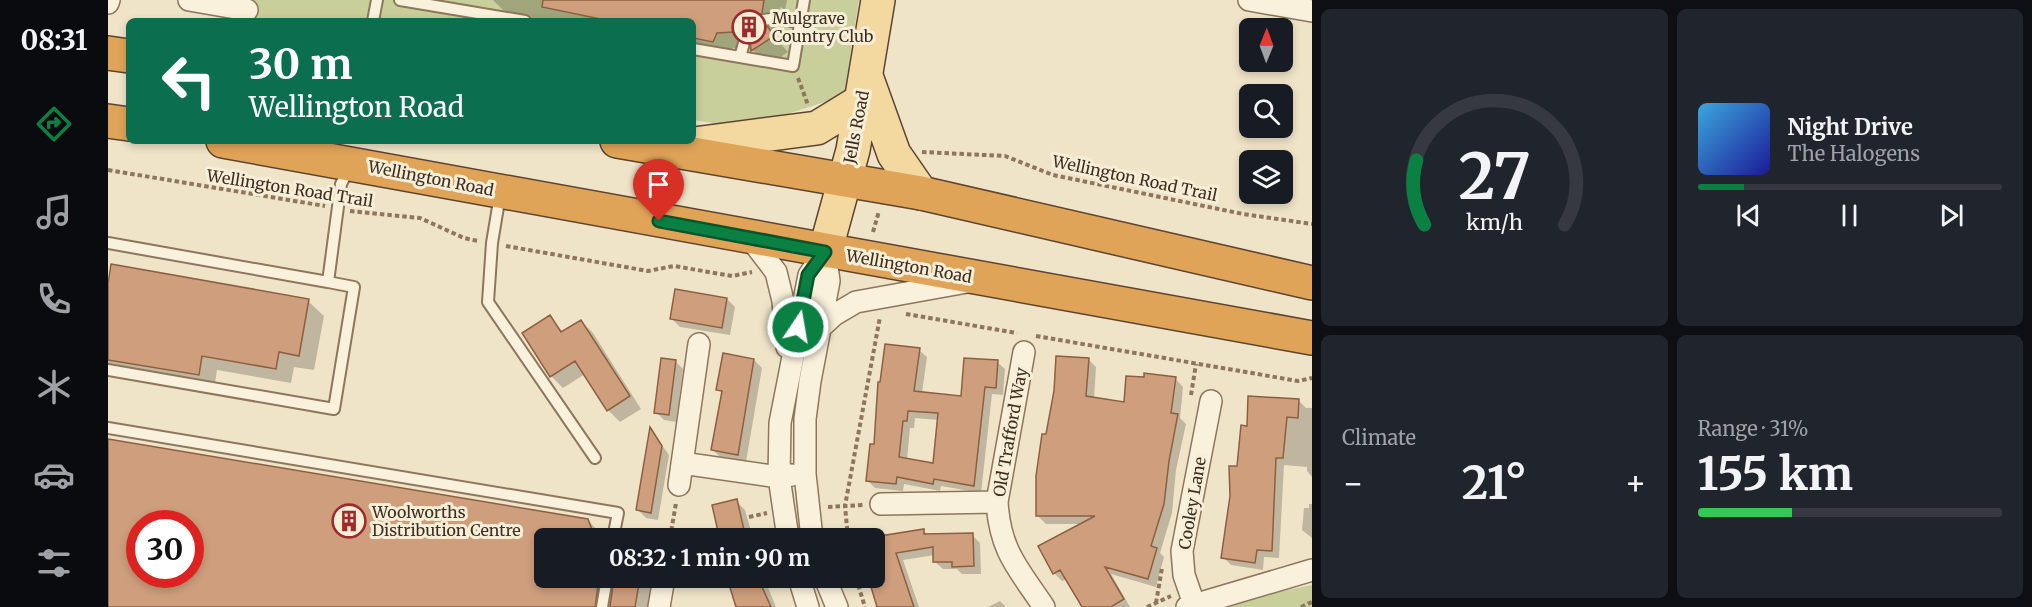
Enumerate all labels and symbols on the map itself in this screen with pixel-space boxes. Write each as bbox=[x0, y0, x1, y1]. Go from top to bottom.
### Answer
place label: Mulgrave Country Club bbox=[772, 8, 874, 46]
building icon: Mulgrave Country Club bbox=[731, 9, 767, 45]
north arrow bbox=[1239, 18, 1293, 72]
street label: Jells Road bbox=[839, 88, 873, 166]
street label: Wellington Road Trail bbox=[1050, 151, 1219, 205]
street label: Wellington Road bbox=[366, 156, 496, 200]
pin bbox=[633, 159, 684, 221]
street label: Wellington Road Trail bbox=[204, 165, 375, 211]
street label: Wellington Road bbox=[844, 245, 974, 287]
position arrow bbox=[766, 295, 830, 359]
street label: Old Trafford Way bbox=[989, 365, 1031, 498]
street label: Cooley Lane bbox=[1174, 455, 1210, 551]
place label: Woolworths Distribution Centre bbox=[371, 502, 521, 540]
building icon: Woolworths Distribution Centre bbox=[331, 503, 367, 539]
speed limit sign: 30 bbox=[126, 510, 204, 588]

